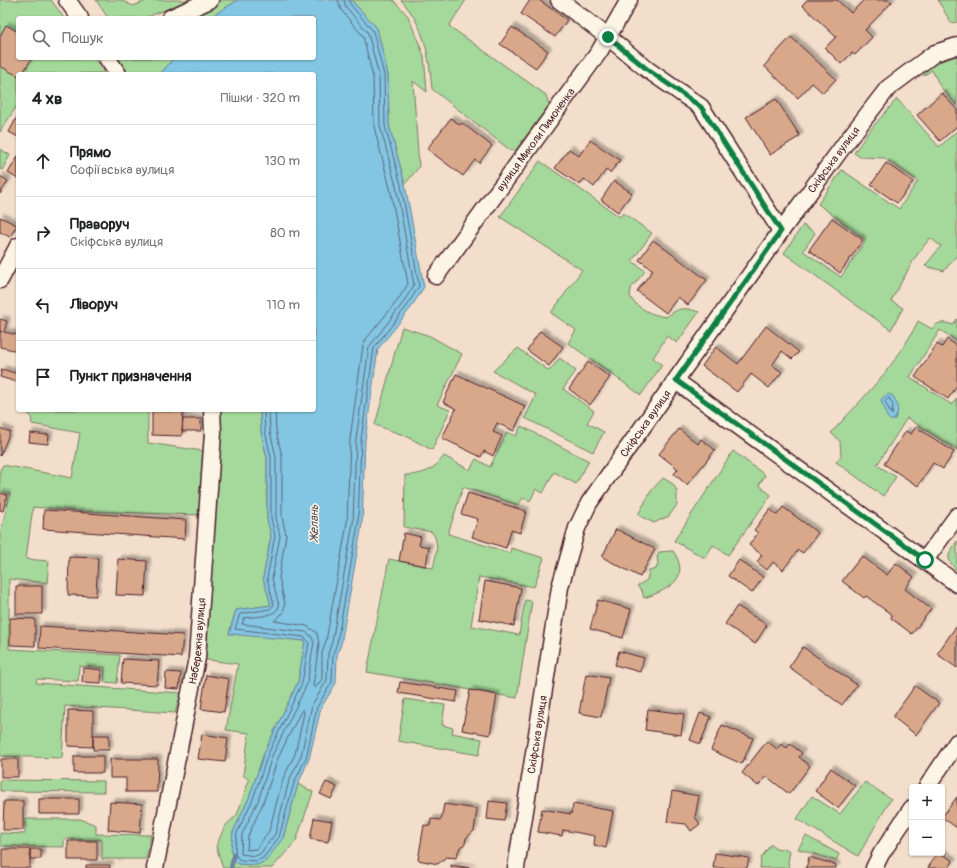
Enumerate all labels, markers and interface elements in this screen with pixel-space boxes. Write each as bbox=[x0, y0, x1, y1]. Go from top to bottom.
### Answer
search box bbox=[16, 16, 316, 60]
icon: search bbox=[30, 27, 52, 49]
route end bbox=[599, 28, 617, 46]
text: Пошук bbox=[62, 29, 104, 48]
street label: вулиця Миколи Пимоненка bbox=[493, 85, 577, 194]
text: 4 хв bbox=[32, 88, 62, 109]
text: Пішки · 320 m bbox=[221, 90, 300, 106]
street label: Скіфська вулиця bbox=[805, 124, 862, 195]
text: Прямо bbox=[70, 143, 111, 162]
icon: ahead bbox=[32, 150, 54, 172]
text: 130 m bbox=[264, 153, 300, 169]
text: Софіївська вулиця bbox=[70, 162, 174, 178]
text: Праворуч bbox=[70, 215, 130, 234]
icon: right bbox=[32, 222, 54, 244]
text: 80 m bbox=[270, 225, 300, 241]
text: Скіфська вулиця bbox=[70, 234, 163, 250]
icon: left bbox=[32, 294, 54, 316]
text: Ліворуч bbox=[70, 295, 118, 314]
text: 110 m bbox=[267, 297, 300, 313]
icon: arrive bbox=[32, 366, 54, 388]
text: Пункт призначення bbox=[70, 367, 191, 386]
street label: Скіфська вулиця bbox=[617, 387, 673, 459]
water label: Желань bbox=[307, 504, 322, 543]
route start bbox=[916, 551, 934, 569]
street label: Набережна вулиця bbox=[185, 597, 208, 685]
street label: Скіфська вулиця bbox=[524, 695, 549, 775]
map controls bbox=[909, 784, 945, 856]
button: + bbox=[909, 784, 945, 820]
button: − bbox=[909, 820, 945, 856]

